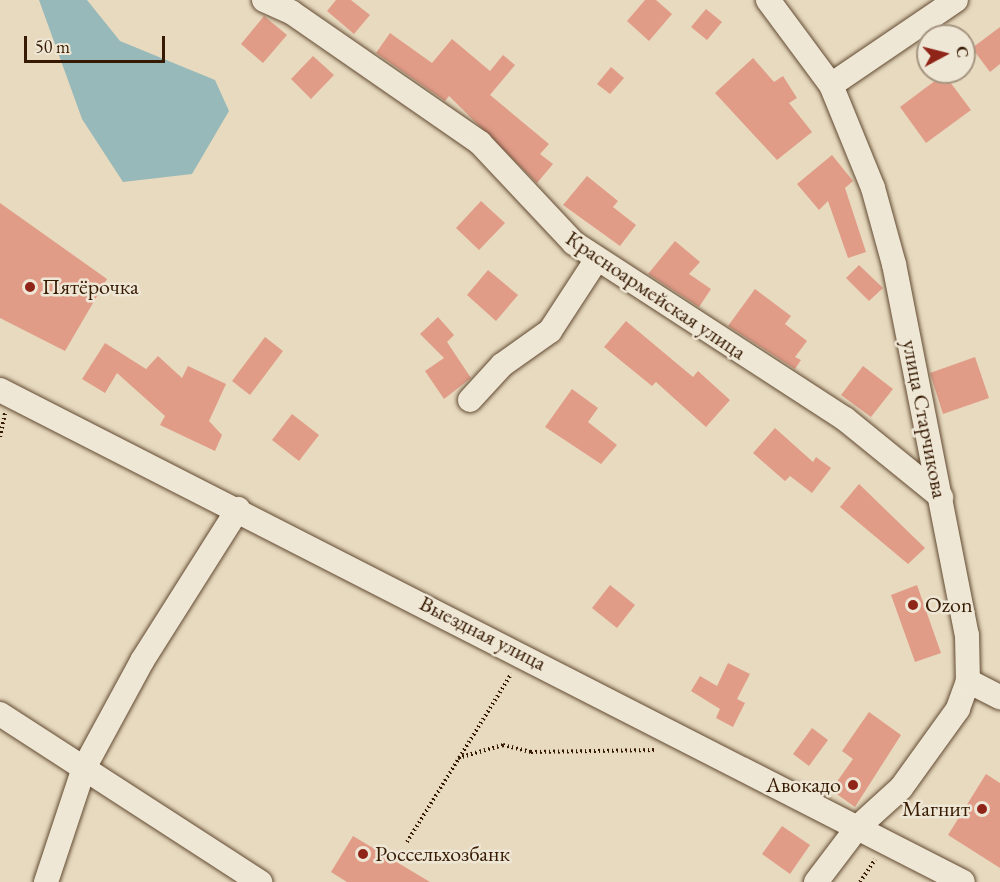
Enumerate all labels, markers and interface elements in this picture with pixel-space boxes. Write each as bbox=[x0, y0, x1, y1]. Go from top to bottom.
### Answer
scale bar bbox=[27, 24, 168, 62]
north arrow bbox=[916, 24, 976, 84]
text: 50 m bbox=[35, 35, 70, 58]
text: С bbox=[951, 45, 973, 59]
street label: Красноармейская улица bbox=[561, 225, 751, 365]
place label: Пятёрочка bbox=[42, 274, 139, 300]
marker: Пятёрочка bbox=[23, 280, 37, 294]
street label: улица Старчикова bbox=[897, 337, 953, 501]
street label: Выездная улица bbox=[415, 590, 551, 676]
place label: Ozon bbox=[925, 592, 973, 618]
marker: Ozon bbox=[906, 598, 920, 612]
place label: Авокадо bbox=[766, 772, 841, 798]
marker: Авокадо bbox=[846, 778, 860, 792]
place label: Магнит bbox=[902, 796, 970, 822]
marker: Магнит bbox=[975, 802, 989, 816]
place label: Россельхозбанк bbox=[375, 841, 510, 867]
marker: Россельхозбанк bbox=[356, 847, 370, 861]

